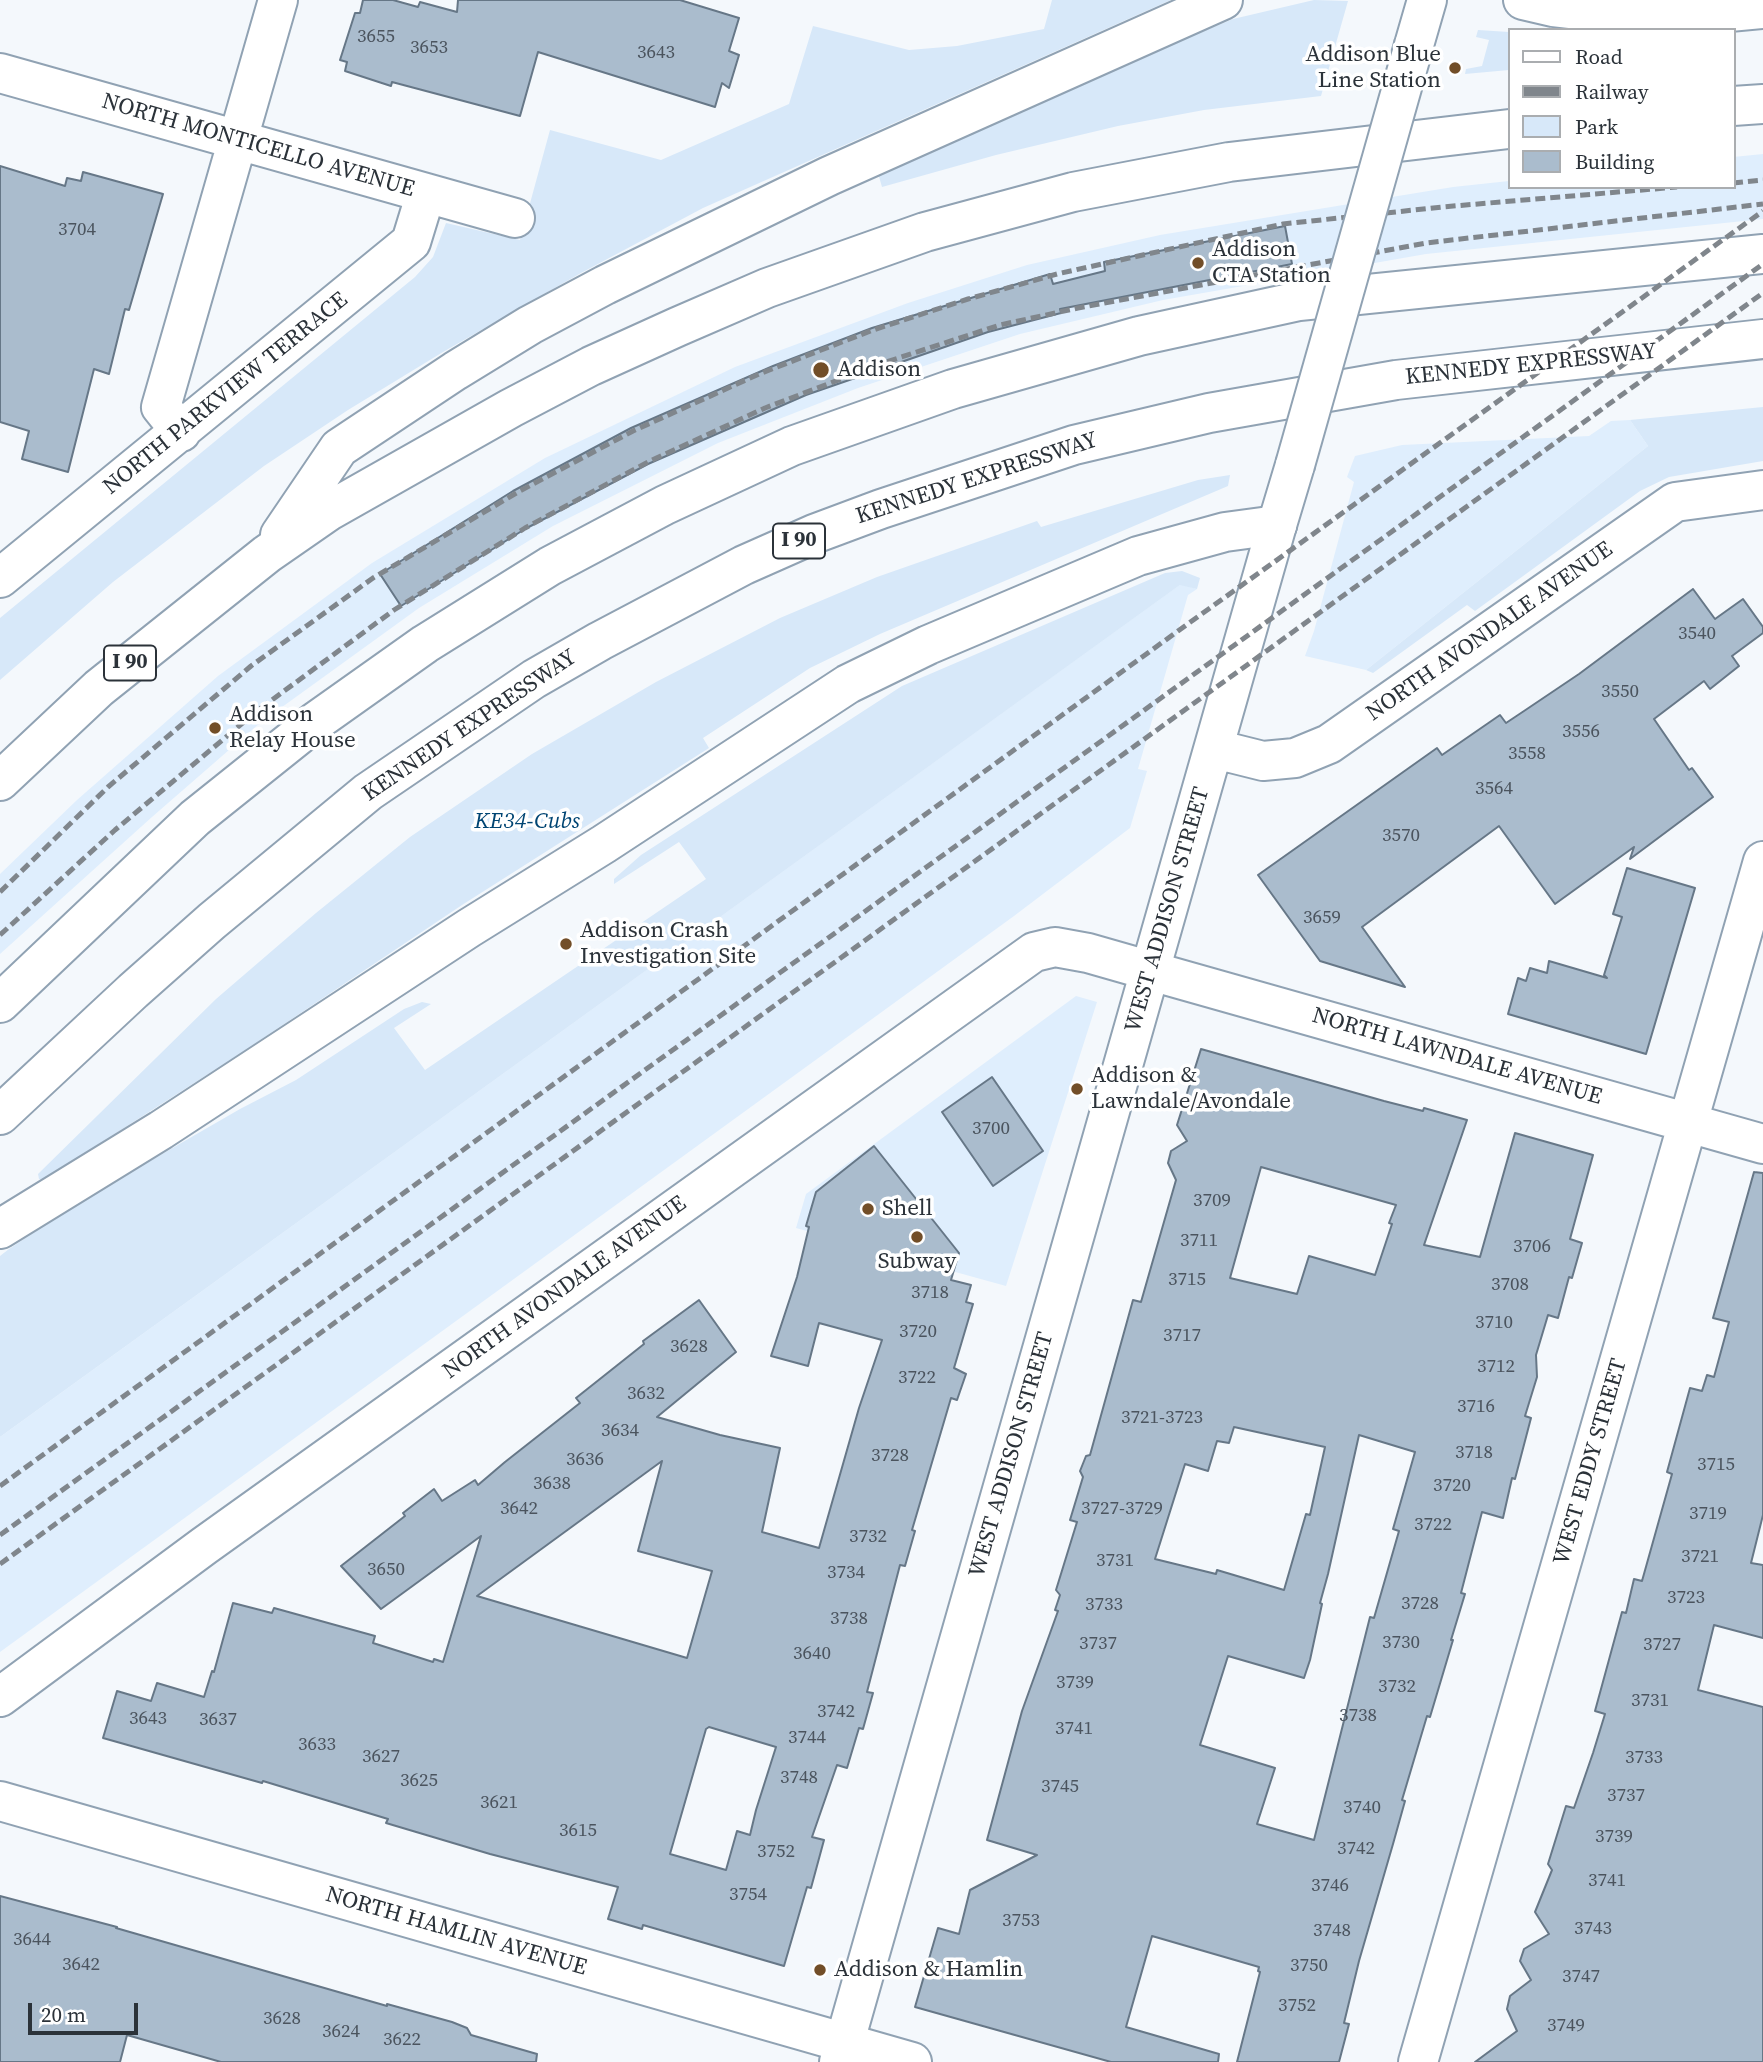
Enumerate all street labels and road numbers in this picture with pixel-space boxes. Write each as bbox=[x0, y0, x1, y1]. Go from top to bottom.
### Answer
street label: NORTH MONTICELLO AVENUE bbox=[99, 88, 417, 204]
street label: NORTH PARKVIEW TERRACE bbox=[98, 287, 354, 501]
street label: KENNEDY EXPRESSWAY bbox=[1404, 338, 1658, 392]
street label: KENNEDY EXPRESSWAY bbox=[853, 427, 1101, 531]
road number: I 90 bbox=[773, 524, 825, 558]
street label: NORTH AVONDALE AVENUE bbox=[1362, 536, 1618, 728]
street label: KENNEDY EXPRESSWAY bbox=[358, 644, 582, 808]
road number: I 90 bbox=[104, 646, 156, 680]
street label: WEST ADDISON STREET bbox=[1120, 784, 1216, 1036]
street label: NORTH LAWNDALE AVENUE bbox=[1309, 1002, 1605, 1112]
street label: NORTH AVONDALE AVENUE bbox=[438, 1190, 692, 1386]
street label: WEST ADDISON STREET bbox=[964, 1329, 1060, 1581]
street label: WEST EDDY STREET bbox=[1548, 1356, 1634, 1568]
street label: NORTH HAMLIN AVENUE bbox=[322, 1881, 590, 1983]

